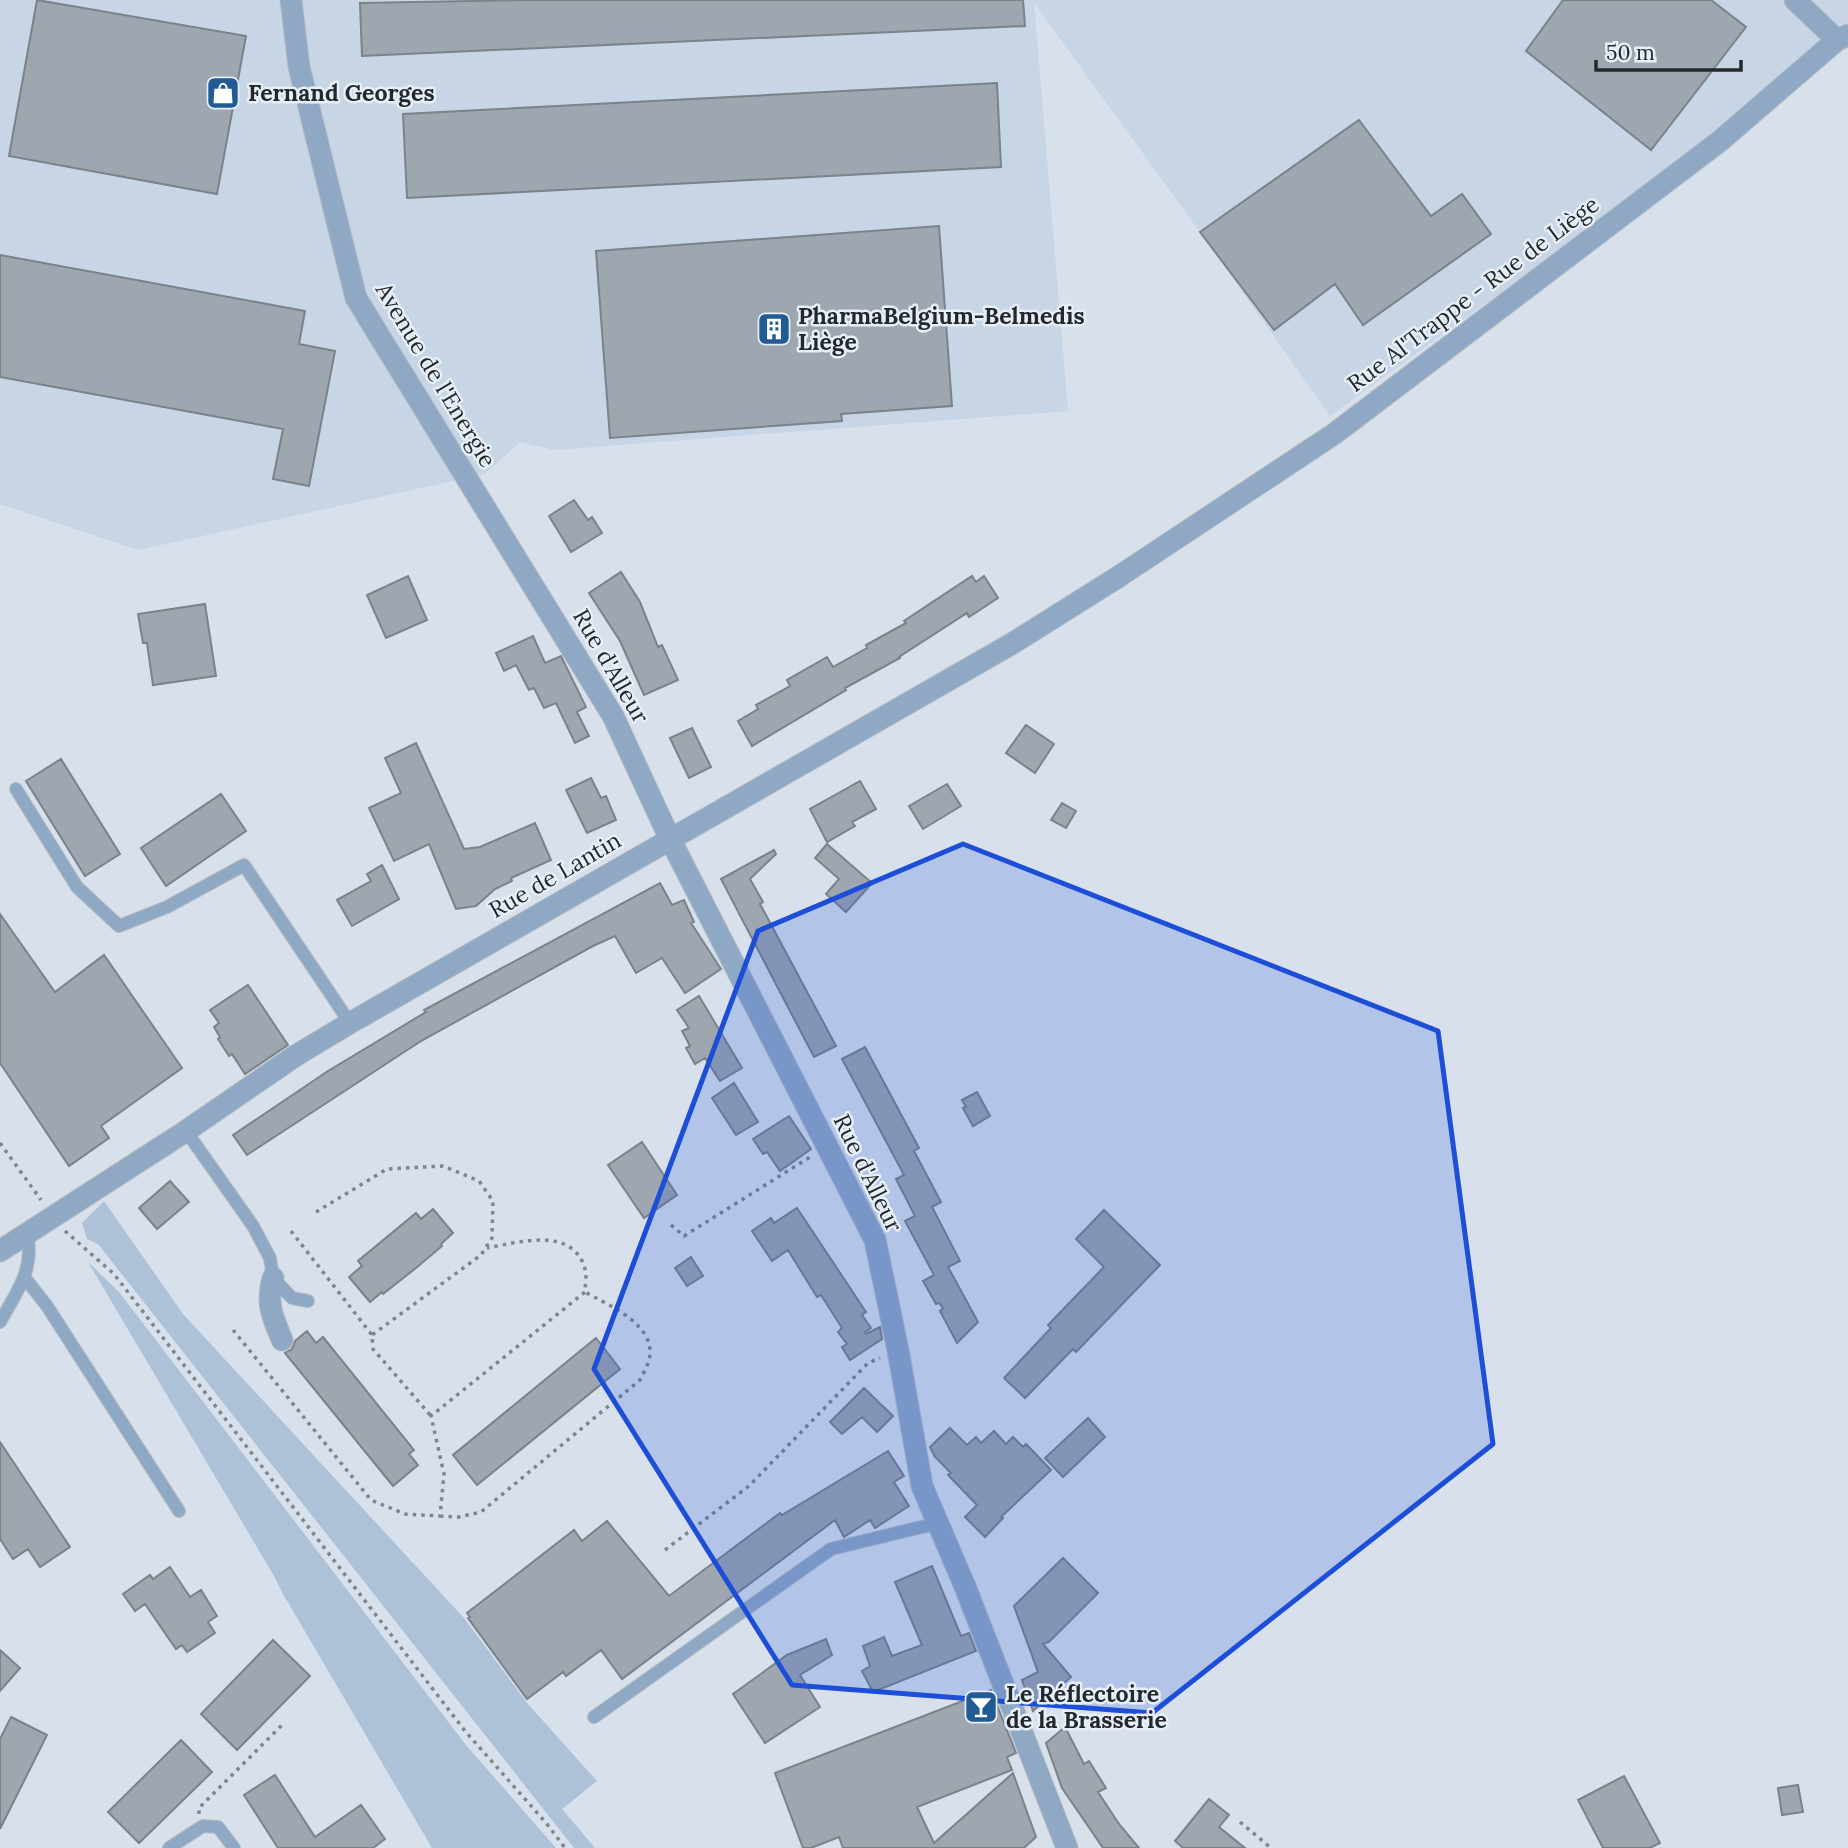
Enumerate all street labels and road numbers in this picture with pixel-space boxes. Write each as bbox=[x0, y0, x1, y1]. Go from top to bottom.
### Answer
street label: Rue Al'Trappe - Rue de Liège bbox=[1341, 189, 1604, 398]
street label: Avenue de l'Energie bbox=[369, 276, 503, 472]
street label: Rue d'Alleur bbox=[567, 603, 656, 728]
street label: Rue de Lantin bbox=[484, 825, 626, 924]
street label: Rue d'Alleur bbox=[828, 1109, 909, 1236]

